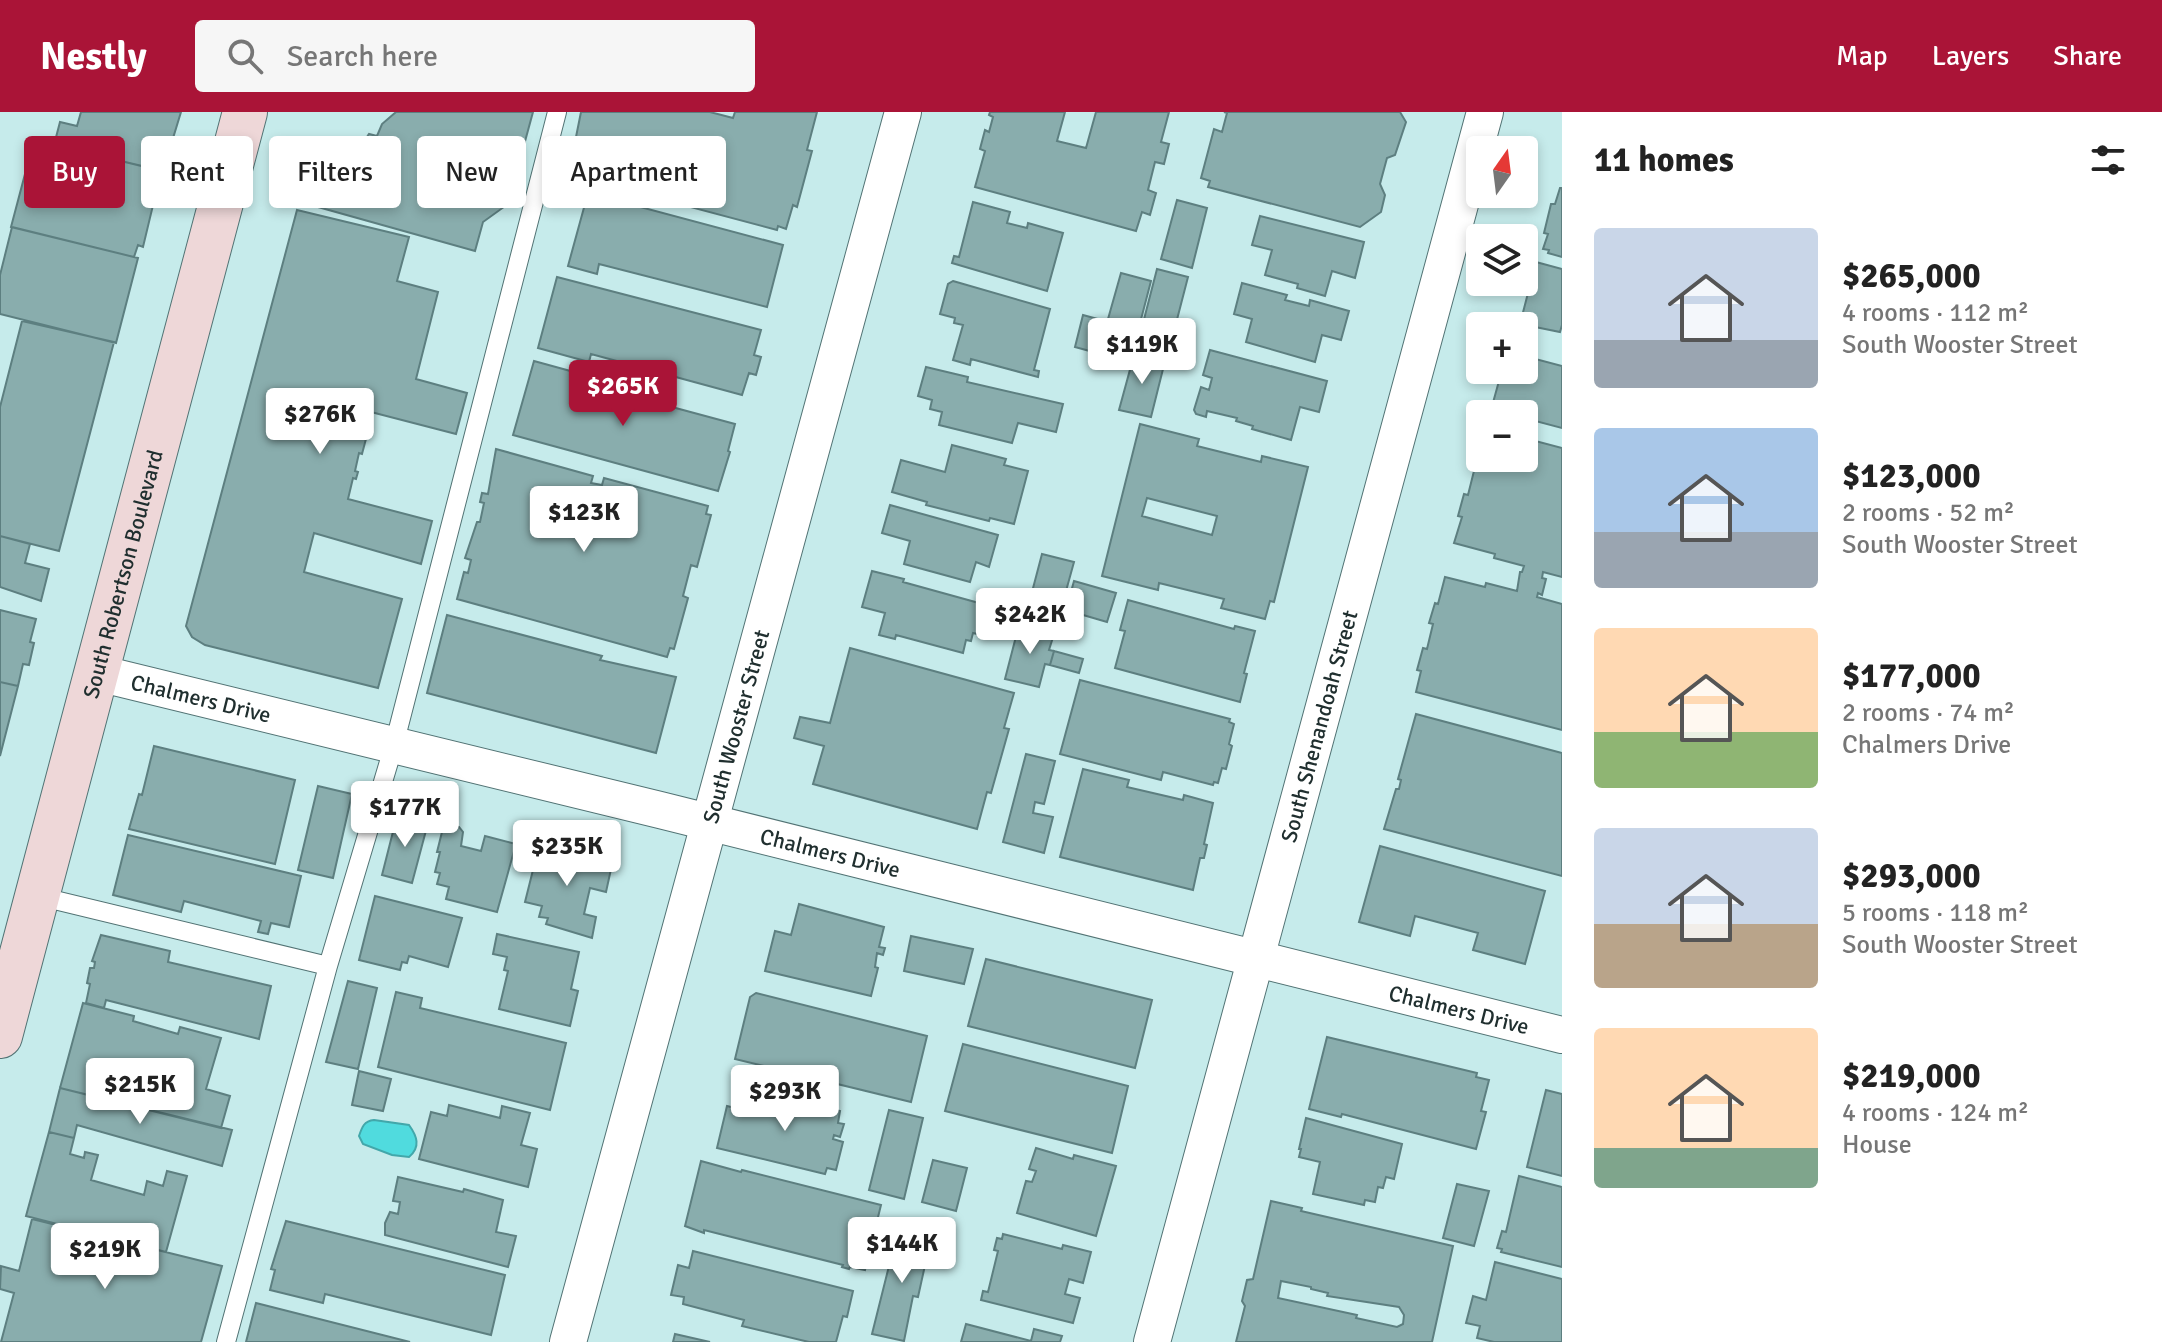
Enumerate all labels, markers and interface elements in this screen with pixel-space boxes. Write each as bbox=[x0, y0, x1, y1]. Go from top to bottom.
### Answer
search box bbox=[195, 20, 755, 92]
text: Nestly bbox=[40, 33, 147, 80]
icon: search bbox=[223, 34, 267, 78]
text: Search here bbox=[287, 38, 438, 75]
text: Map bbox=[1836, 39, 1888, 73]
text: Layers bbox=[1932, 39, 2009, 73]
text: Share bbox=[2053, 39, 2122, 73]
chip: Buy bbox=[24, 136, 125, 208]
chip: Rent bbox=[141, 136, 253, 208]
chip: Filters bbox=[269, 136, 401, 208]
chip: New bbox=[417, 136, 526, 208]
chip: Apartment bbox=[542, 136, 726, 208]
north arrow bbox=[1466, 136, 1538, 208]
map controls bbox=[1466, 136, 1538, 472]
icon: filters bbox=[2086, 138, 2130, 182]
text: 11 homes bbox=[1594, 139, 1734, 181]
button: layers bbox=[1466, 224, 1538, 296]
text: $265,000 bbox=[1842, 255, 1981, 297]
icon: home bbox=[1658, 260, 1754, 356]
text: 4 rooms · 112 m² bbox=[1842, 297, 2029, 329]
button: + bbox=[1466, 312, 1538, 384]
pin: $119K bbox=[1086, 318, 1198, 386]
text: $119K bbox=[1106, 328, 1178, 360]
text: South Wooster Street bbox=[1842, 329, 2078, 361]
pin: $265K bbox=[567, 360, 679, 428]
text: $265K bbox=[587, 370, 659, 402]
pin: $276K bbox=[264, 388, 376, 456]
text: $276K bbox=[284, 398, 356, 430]
button: − bbox=[1466, 400, 1538, 472]
street label: South Robertson Boulevard bbox=[77, 447, 169, 701]
text: $123,000 bbox=[1842, 455, 1981, 497]
icon: home bbox=[1658, 460, 1754, 556]
pin: $123K bbox=[528, 486, 640, 554]
text: $123K bbox=[548, 496, 620, 528]
text: 2 rooms · 52 m² bbox=[1842, 497, 2015, 529]
text: South Wooster Street bbox=[1842, 529, 2078, 561]
pin: $242K bbox=[974, 588, 1086, 656]
text: $242K bbox=[994, 598, 1066, 630]
street label: South Shenandoah Street bbox=[1275, 607, 1364, 845]
street label: South Wooster Street bbox=[697, 626, 775, 826]
text: $177,000 bbox=[1842, 655, 1981, 697]
icon: home bbox=[1658, 660, 1754, 756]
street label: Chalmers Drive bbox=[128, 669, 274, 729]
text: 2 rooms · 74 m² bbox=[1842, 697, 2015, 729]
text: Chalmers Drive bbox=[1842, 729, 2011, 761]
pin: $177K bbox=[349, 781, 461, 849]
text: $177K bbox=[369, 791, 441, 823]
pin: $235K bbox=[511, 820, 623, 888]
street label: Chalmers Drive bbox=[757, 823, 903, 883]
text: $235K bbox=[531, 830, 603, 862]
text: $293,000 bbox=[1842, 855, 1981, 897]
icon: home bbox=[1658, 860, 1754, 956]
text: 5 rooms · 118 m² bbox=[1842, 897, 2029, 929]
text: South Wooster Street bbox=[1842, 929, 2078, 961]
street label: Chalmers Drive bbox=[1386, 979, 1532, 1040]
text: $219,000 bbox=[1842, 1055, 1981, 1097]
pin: $215K bbox=[84, 1058, 196, 1126]
icon: home bbox=[1658, 1060, 1754, 1156]
pin: $293K bbox=[729, 1065, 841, 1133]
text: $215K bbox=[104, 1068, 176, 1100]
text: $293K bbox=[749, 1075, 821, 1107]
text: 4 rooms · 124 m² bbox=[1842, 1097, 2029, 1129]
text: House bbox=[1842, 1129, 1912, 1161]
pin: $144K bbox=[846, 1217, 958, 1285]
pin: $219K bbox=[49, 1223, 161, 1291]
text: $144K bbox=[866, 1227, 938, 1259]
text: $219K bbox=[69, 1233, 141, 1265]

